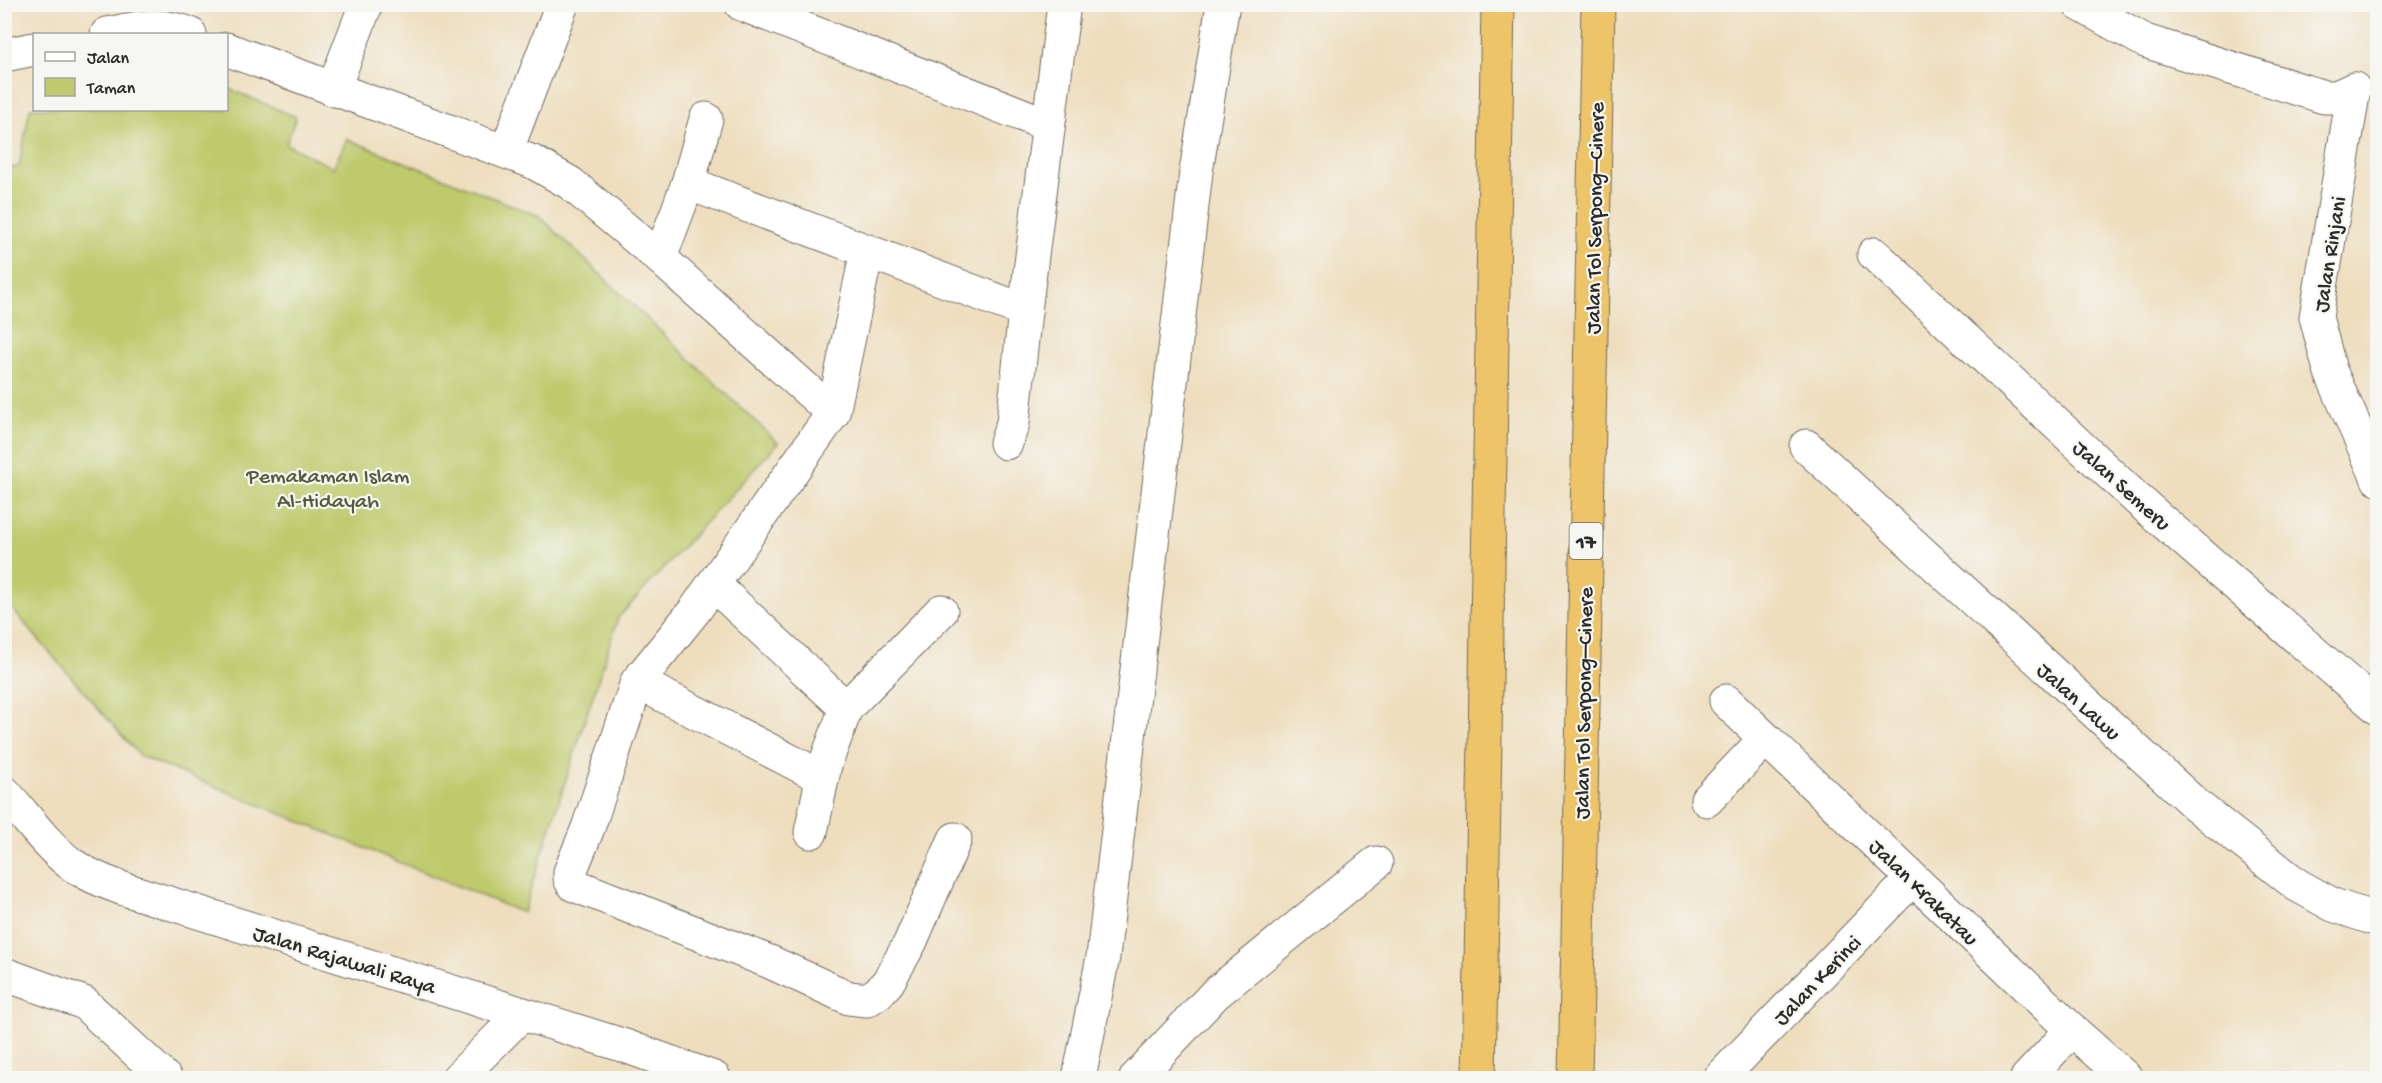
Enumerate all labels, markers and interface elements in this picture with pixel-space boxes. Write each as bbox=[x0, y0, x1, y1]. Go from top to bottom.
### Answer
legend bbox=[33, 33, 228, 111]
text: Jalan bbox=[87, 49, 129, 70]
text: Taman bbox=[86, 79, 136, 100]
street label: Jalan Tol Serpong–Cinere bbox=[1582, 101, 1612, 334]
street label: Jalan Rinjani bbox=[2310, 195, 2354, 315]
street label: Jalan Semeru bbox=[2066, 436, 2175, 538]
park label: Pemakaman Islam Al-Hidayah bbox=[246, 465, 410, 516]
road number: 17 bbox=[1570, 523, 1602, 559]
street label: Jalan Tol Serpong–Cinere bbox=[1571, 586, 1601, 819]
street label: Jalan Lawu bbox=[2030, 658, 2125, 748]
street label: Jalan Krakatau bbox=[1862, 835, 1982, 953]
street label: Jalan Rajawali Raya bbox=[249, 922, 439, 1002]
street label: Jalan Kerinci bbox=[1769, 931, 1868, 1032]

